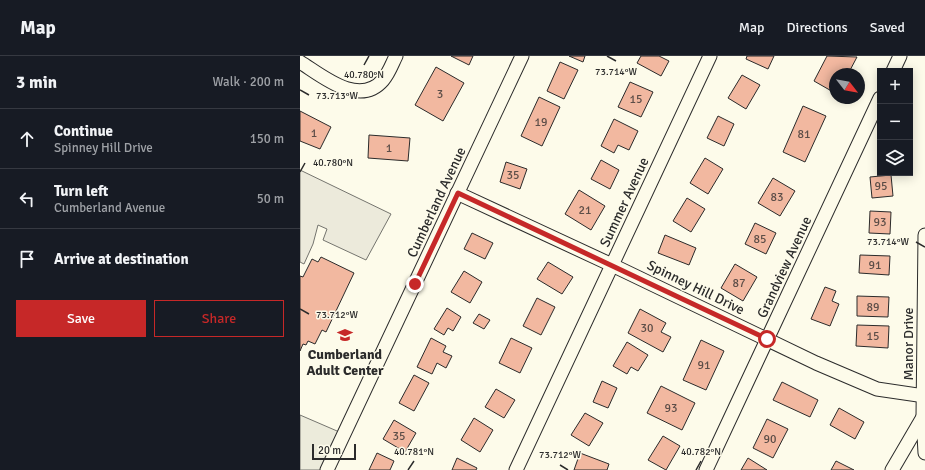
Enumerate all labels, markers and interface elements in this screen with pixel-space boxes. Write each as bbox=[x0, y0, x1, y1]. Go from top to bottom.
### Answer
text: Map bbox=[20, 16, 56, 40]
text: Map bbox=[739, 19, 765, 36]
text: Directions bbox=[787, 19, 848, 36]
text: Saved bbox=[870, 19, 905, 36]
text: 73.714°W bbox=[595, 66, 637, 78]
north arrow bbox=[829, 68, 865, 104]
map controls bbox=[877, 68, 913, 176]
button: + bbox=[877, 68, 913, 104]
text: 40.780°N bbox=[344, 69, 384, 81]
text: 3 min bbox=[16, 72, 57, 93]
text: Walk · 200 m bbox=[213, 74, 284, 90]
house number: 3 bbox=[437, 87, 443, 102]
text: 73.713°W bbox=[316, 90, 358, 102]
house number: 15 bbox=[630, 92, 642, 107]
button: − bbox=[877, 104, 913, 140]
house number: 19 bbox=[535, 115, 547, 130]
text: Continue bbox=[54, 122, 113, 140]
house number: 1 bbox=[311, 126, 317, 141]
house number: 81 bbox=[798, 127, 810, 142]
icon: ahead bbox=[16, 128, 38, 150]
text: 150 m bbox=[250, 131, 284, 147]
text: Spinney Hill Drive bbox=[54, 140, 153, 156]
button: layers bbox=[877, 140, 913, 176]
house number: 1 bbox=[386, 141, 392, 156]
street label: Cumberland Avenue bbox=[403, 144, 469, 260]
street label: Summer Avenue bbox=[596, 155, 653, 250]
text: 40.780°N bbox=[313, 157, 353, 169]
house number: 35 bbox=[507, 168, 519, 183]
house number: 95 bbox=[875, 179, 887, 194]
text: Turn left bbox=[54, 182, 108, 200]
icon: left bbox=[16, 188, 38, 210]
house number: 83 bbox=[771, 190, 783, 205]
text: 50 m bbox=[257, 191, 284, 207]
text: Cumberland Avenue bbox=[54, 200, 165, 216]
house number: 21 bbox=[579, 203, 591, 218]
street label: Grandview Avenue bbox=[754, 214, 815, 321]
house number: 93 bbox=[874, 215, 886, 230]
house number: 85 bbox=[754, 232, 766, 247]
text: 73.714°W bbox=[867, 236, 909, 248]
icon: arrive bbox=[16, 248, 38, 270]
text: Arrive at destination bbox=[54, 250, 189, 268]
street label: Spinney Hill Drive bbox=[644, 256, 747, 318]
house number: 91 bbox=[869, 258, 881, 273]
route end bbox=[406, 275, 424, 293]
house number: 87 bbox=[733, 276, 745, 291]
button: Save bbox=[16, 300, 146, 337]
button: Share bbox=[154, 300, 284, 337]
house number: 89 bbox=[867, 300, 879, 315]
street label: Manor Drive bbox=[900, 308, 917, 380]
text: 73.712°W bbox=[316, 309, 358, 321]
house number: 30 bbox=[641, 321, 653, 336]
school or university icon: Cumberland Adult Center bbox=[336, 326, 354, 344]
house number: 15 bbox=[867, 329, 879, 344]
route start bbox=[758, 330, 776, 348]
place label: Cumberland Adult Center bbox=[306, 346, 384, 379]
house number: 91 bbox=[698, 358, 710, 373]
house number: 93 bbox=[665, 401, 677, 416]
house number: 35 bbox=[393, 429, 405, 444]
house number: 90 bbox=[764, 432, 776, 447]
scale bar bbox=[312, 442, 356, 461]
text: 20 m bbox=[318, 444, 341, 457]
text: 40.781°N bbox=[394, 446, 434, 458]
text: 40.782°N bbox=[681, 446, 721, 458]
text: 73.712°W bbox=[539, 449, 581, 461]

